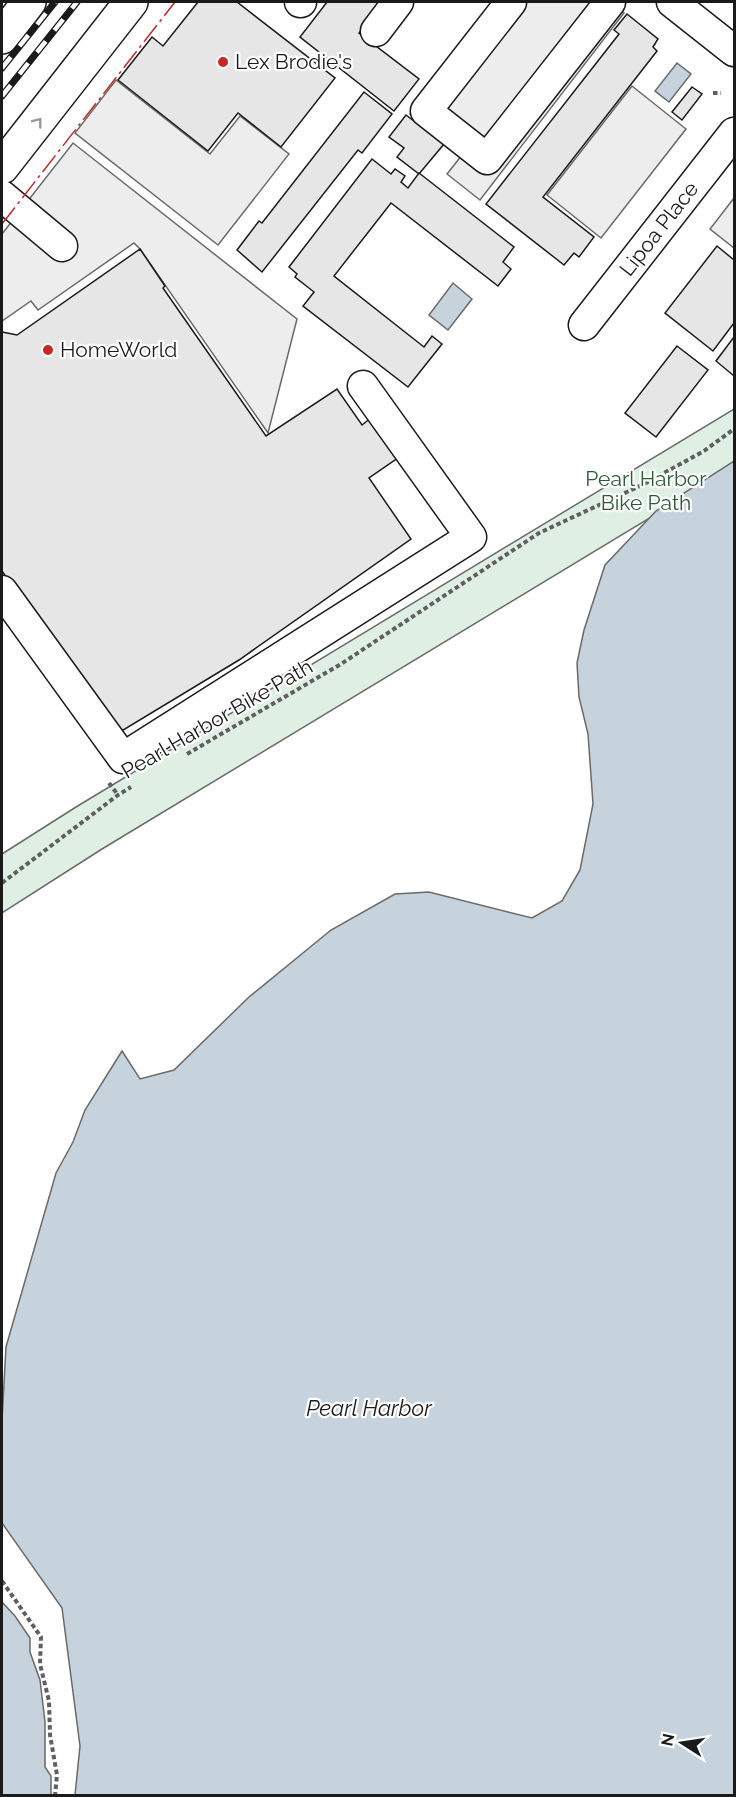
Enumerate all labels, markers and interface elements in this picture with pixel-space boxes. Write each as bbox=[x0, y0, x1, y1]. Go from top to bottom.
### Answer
place label: Lex Brodie's bbox=[235, 49, 352, 74]
marker: Lex Brodie's bbox=[216, 55, 230, 69]
one-way arrow bbox=[30, 117, 41, 128]
street label: Lipoa Place bbox=[614, 176, 703, 281]
place label: HomeWorld bbox=[60, 337, 177, 362]
marker: HomeWorld bbox=[41, 343, 55, 357]
park label: Pearl Harbor Bike Path bbox=[585, 466, 707, 515]
street label: Pearl Harbor Bike Path bbox=[117, 654, 317, 784]
water label: Pearl Harbor bbox=[306, 1395, 433, 1421]
north arrow bbox=[652, 1713, 712, 1773]
text: N bbox=[657, 1732, 678, 1748]

